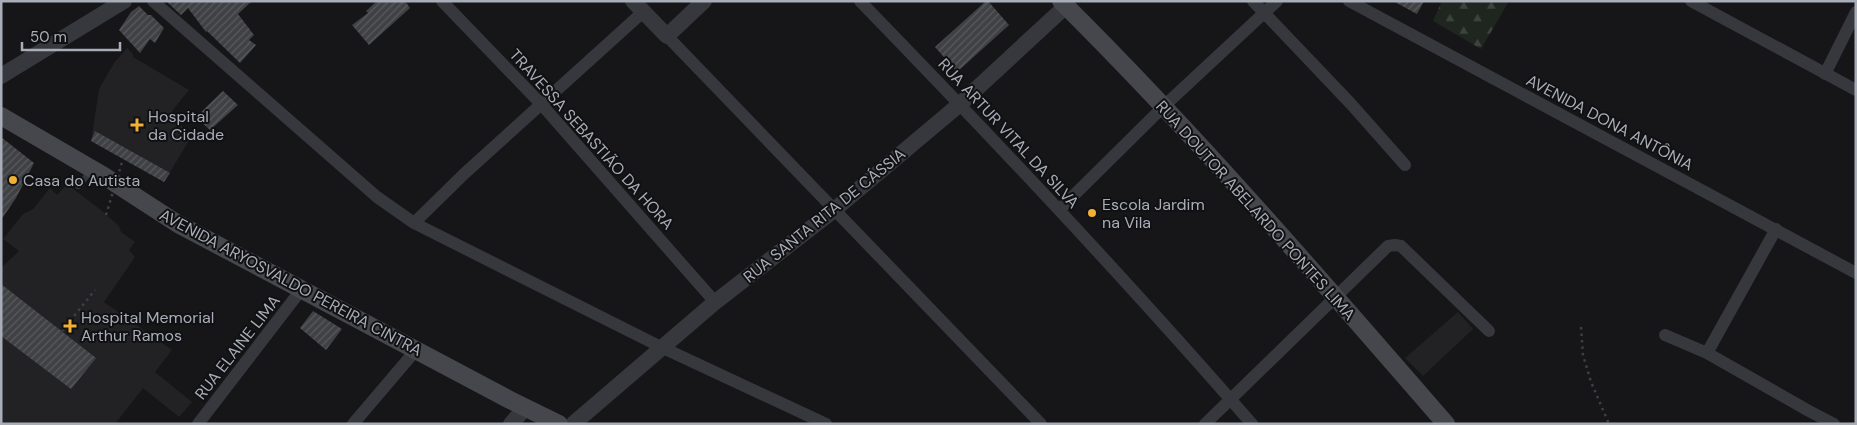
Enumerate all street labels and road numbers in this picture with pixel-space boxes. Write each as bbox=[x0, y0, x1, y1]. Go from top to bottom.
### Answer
street label: TRAVESSA SEBASTIÃO DA HORA bbox=[505, 45, 679, 234]
street label: RUA ARTUR VITAL DA SILVA bbox=[934, 54, 1084, 213]
street label: AVENIDA DONA ANTÔNIA bbox=[1523, 70, 1697, 176]
street label: RUA DOUTOR ABELARDO PONTES LIMA bbox=[1151, 96, 1360, 325]
street label: RUA SANTA RITA DE CÁSSIA bbox=[739, 143, 910, 287]
street label: AVENIDA ARYOSVALDO PEREIRA CINTRA bbox=[156, 204, 426, 361]
street label: RUA ELAINE LIMA bbox=[190, 291, 285, 404]

